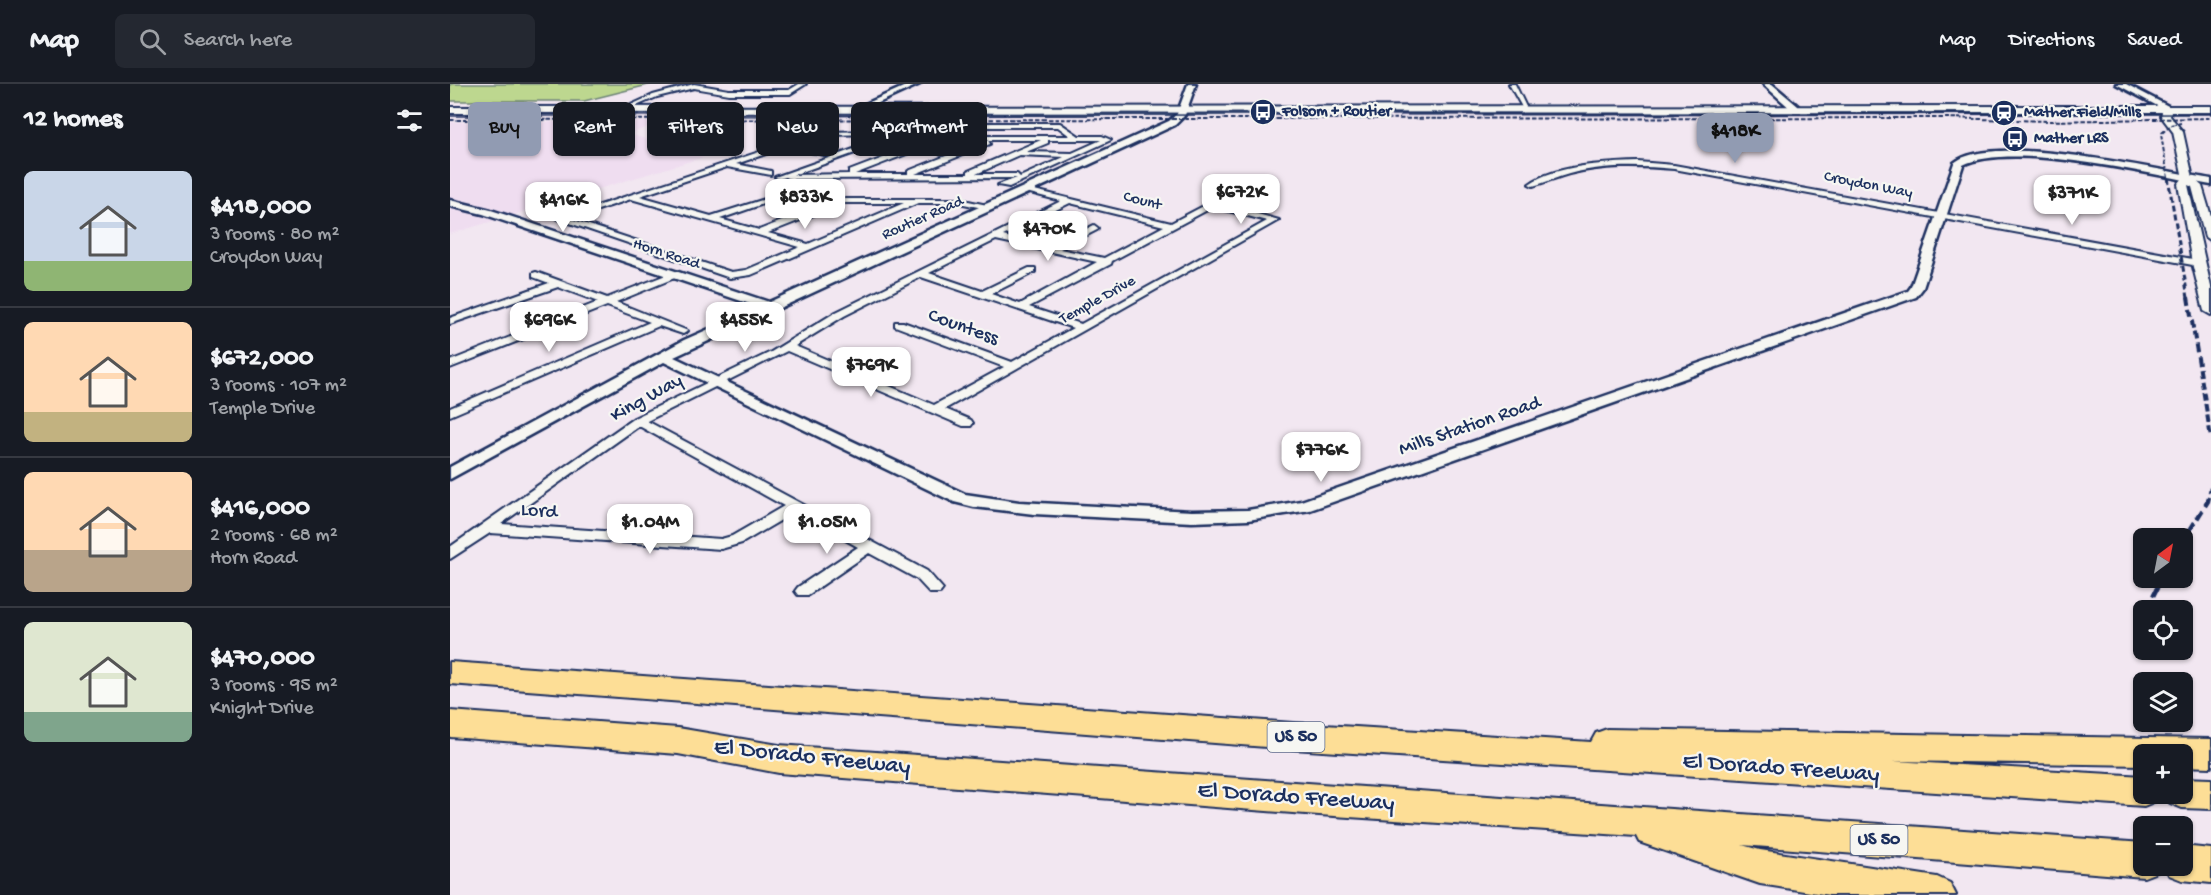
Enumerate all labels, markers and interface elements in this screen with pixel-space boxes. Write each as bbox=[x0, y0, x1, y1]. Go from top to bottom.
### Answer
search box bbox=[115, 14, 535, 68]
text: Map bbox=[30, 25, 79, 58]
icon: search bbox=[136, 25, 169, 58]
text: Search here bbox=[184, 28, 292, 54]
text: Map bbox=[1939, 29, 1976, 54]
text: Directions bbox=[2009, 29, 2094, 54]
text: Saved bbox=[2127, 29, 2181, 54]
bus stop icon: Folsom + Routier bbox=[1248, 97, 1278, 127]
station icon: Mather Field/Mills bbox=[1989, 98, 2019, 128]
chip: Buy bbox=[468, 102, 541, 156]
chip: Rent bbox=[553, 102, 635, 156]
chip: Filters bbox=[647, 102, 744, 156]
chip: New bbox=[756, 102, 839, 156]
chip: Apartment bbox=[851, 102, 987, 156]
place label: Folsom + Routier bbox=[1281, 103, 1393, 122]
icon: filters bbox=[393, 104, 426, 137]
place label: Mather Field/Mills bbox=[2024, 104, 2142, 123]
text: 12 homes bbox=[24, 105, 122, 136]
pin: $418K bbox=[1693, 113, 1777, 164]
text: $418K bbox=[1711, 121, 1759, 144]
bus stop icon: Mather LRS bbox=[2000, 124, 2030, 154]
place label: Mather LRS bbox=[2034, 130, 2109, 149]
street label: Croydon Way bbox=[1822, 168, 1914, 204]
pin: $672K bbox=[1199, 174, 1283, 225]
pin: $371K bbox=[2030, 175, 2114, 226]
pin: $833K bbox=[763, 179, 847, 230]
pin: $416K bbox=[521, 182, 605, 233]
text: $672K bbox=[1216, 182, 1266, 205]
text: $371K bbox=[2048, 183, 2096, 206]
text: $833K bbox=[779, 187, 831, 210]
street label: Count bbox=[1121, 188, 1164, 216]
text: $416K bbox=[539, 190, 587, 213]
street label: Routier Road bbox=[879, 192, 968, 245]
text: $418,000 bbox=[210, 193, 311, 224]
icon: home bbox=[72, 195, 144, 267]
pin: $470K bbox=[1006, 211, 1090, 262]
text: $470K bbox=[1022, 219, 1074, 242]
text: 3 rooms · 80 m² bbox=[210, 224, 339, 247]
street label: Horn Road bbox=[630, 235, 704, 275]
text: Croydon Way bbox=[210, 247, 322, 270]
street label: Temple Drive bbox=[1056, 272, 1140, 330]
pin: $696K bbox=[507, 302, 591, 353]
pin: $455K bbox=[703, 302, 787, 353]
street label: Countess bbox=[925, 305, 1002, 352]
text: $696K bbox=[524, 310, 574, 333]
text: $455K bbox=[720, 310, 770, 333]
text: $672,000 bbox=[210, 344, 314, 375]
icon: home bbox=[72, 346, 144, 418]
pin: $769K bbox=[829, 347, 913, 398]
text: $769K bbox=[846, 355, 896, 378]
street label: King Way bbox=[607, 370, 687, 428]
text: 3 rooms · 107 m² bbox=[210, 375, 347, 398]
street label: Mills Station Road bbox=[1396, 391, 1546, 462]
text: Temple Drive bbox=[210, 398, 315, 421]
pin: $776K bbox=[1279, 432, 1363, 483]
text: $776K bbox=[1296, 440, 1346, 463]
text: $416,000 bbox=[210, 494, 310, 525]
icon: home bbox=[72, 496, 144, 568]
street label: Lord bbox=[520, 499, 560, 525]
pin: $1.04M bbox=[601, 504, 699, 555]
pin: $1.05M bbox=[778, 504, 876, 555]
text: $1.04M bbox=[621, 512, 679, 535]
text: $1.05M bbox=[797, 512, 857, 535]
text: 2 rooms · 68 m² bbox=[210, 525, 338, 548]
north arrow bbox=[2133, 528, 2193, 588]
map controls bbox=[2133, 528, 2193, 876]
text: Horn Road bbox=[210, 548, 297, 571]
button: locate bbox=[2133, 600, 2193, 660]
text: $470,000 bbox=[210, 644, 315, 675]
icon: home bbox=[72, 646, 144, 718]
button: layers bbox=[2133, 672, 2193, 732]
text: 3 rooms · 95 m² bbox=[210, 675, 338, 698]
text: Knight Drive bbox=[210, 698, 313, 721]
road number: US 50 bbox=[1268, 722, 1324, 752]
street label: El Dorado Freeway bbox=[712, 733, 912, 783]
button: + bbox=[2133, 744, 2193, 804]
street label: El Dorado Freeway bbox=[1682, 748, 1881, 790]
street label: El Dorado Freeway bbox=[1197, 777, 1396, 819]
button: − bbox=[2133, 816, 2193, 876]
road number: US 50 bbox=[1850, 825, 1908, 855]

